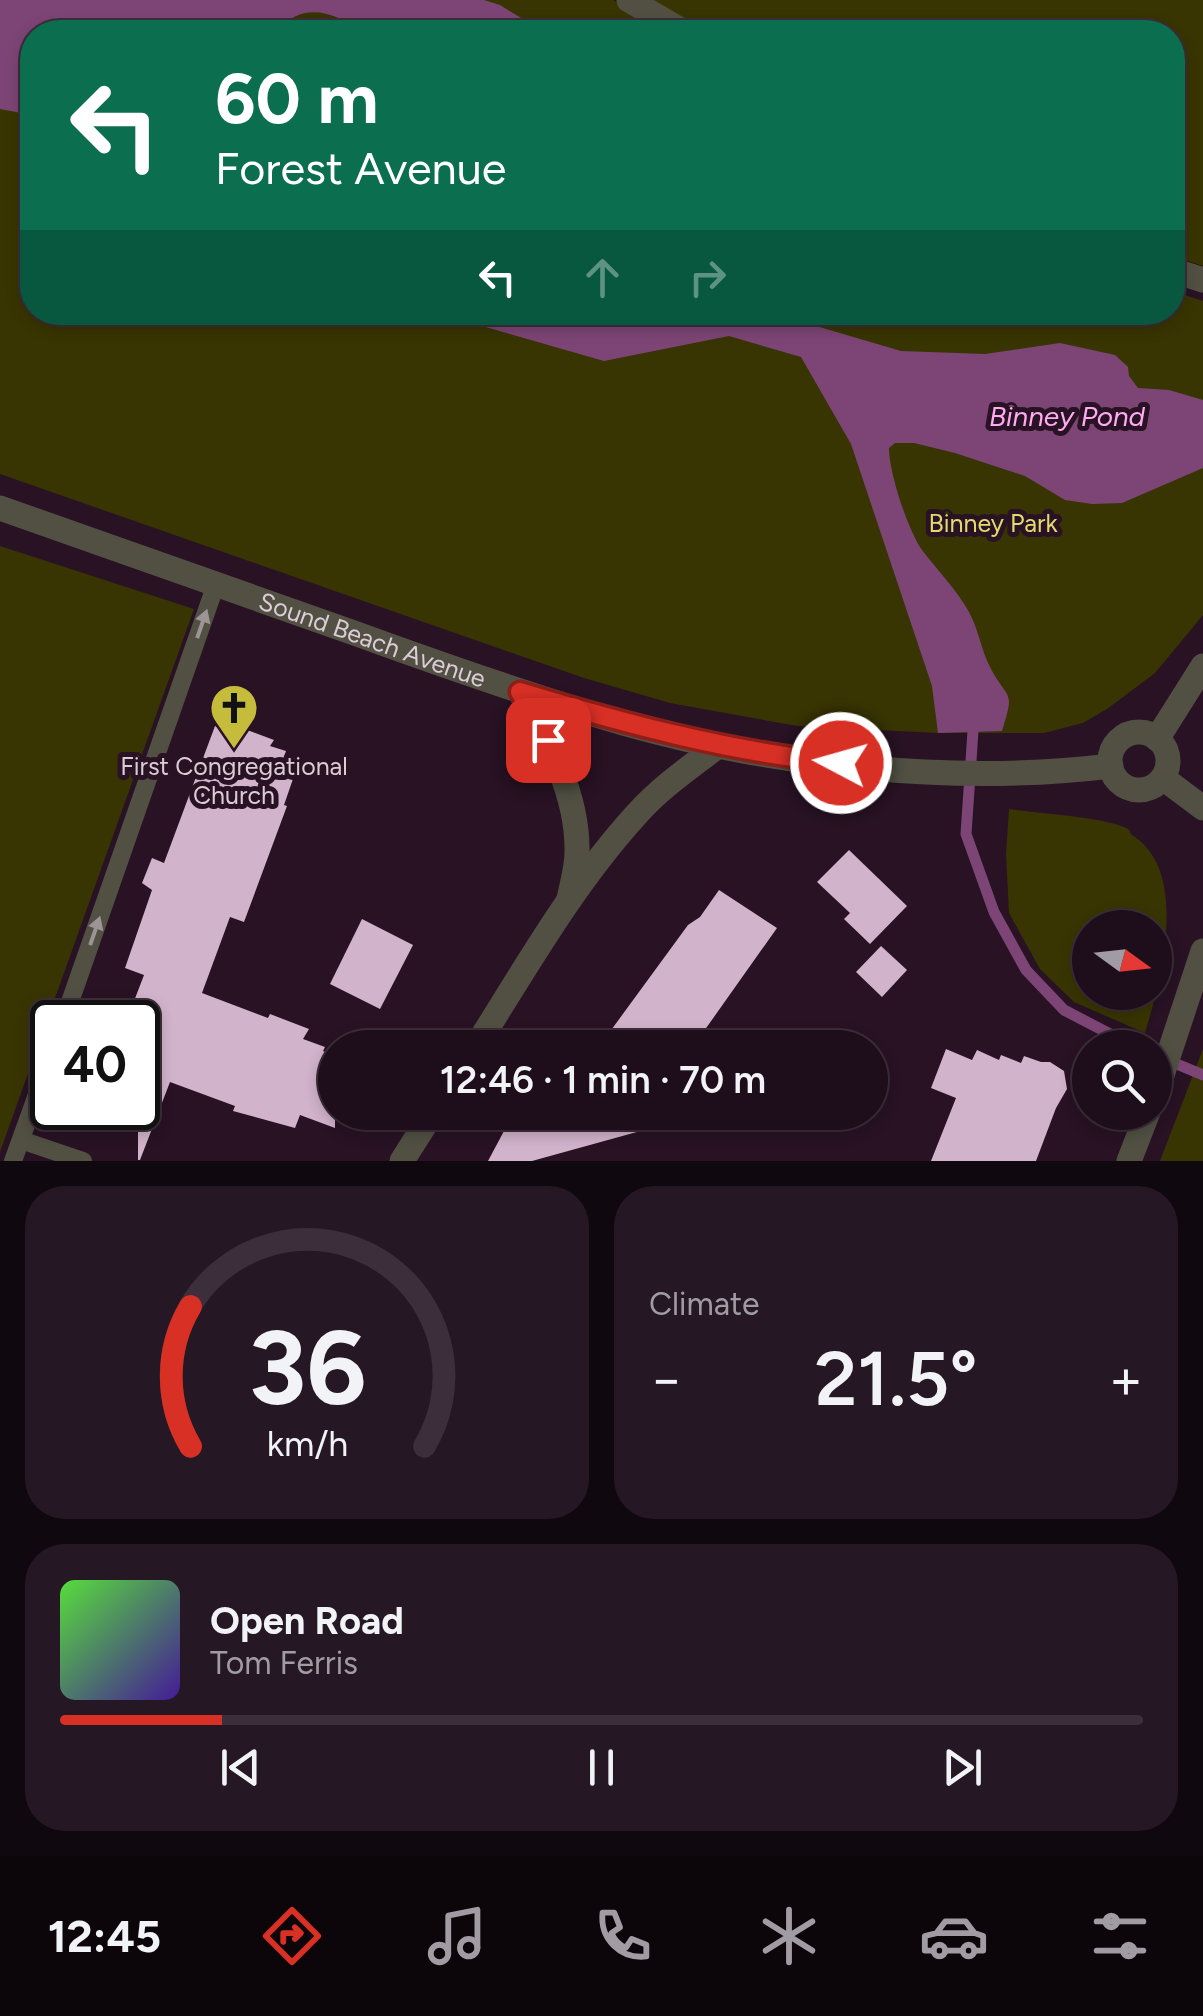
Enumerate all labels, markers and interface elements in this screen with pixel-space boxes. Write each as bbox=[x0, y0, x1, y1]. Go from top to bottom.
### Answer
text: 60 m bbox=[215, 56, 379, 141]
icon: left bbox=[50, 60, 180, 190]
text: Forest Avenue bbox=[215, 141, 506, 195]
icon: left bbox=[470, 250, 525, 305]
icon: ahead bbox=[575, 250, 630, 305]
icon: right bbox=[680, 250, 735, 305]
water label: Binney Pond bbox=[989, 399, 1146, 433]
park label: Binney Park bbox=[928, 508, 1058, 538]
street label: Sound Beach Avenue bbox=[255, 586, 490, 693]
one-way arrow bbox=[196, 608, 211, 638]
church icon: First Congregational Church bbox=[208, 682, 260, 750]
pin bbox=[506, 698, 591, 783]
position arrow bbox=[789, 711, 893, 815]
icon: arrive bbox=[521, 713, 576, 768]
place label: First Congregational Church bbox=[120, 751, 348, 810]
north arrow bbox=[1072, 910, 1172, 1010]
map controls bbox=[1072, 910, 1172, 1130]
one-way arrow bbox=[89, 915, 104, 945]
speed limit sign: 40 bbox=[30, 1000, 160, 1130]
button: search bbox=[1072, 1030, 1172, 1130]
text: 12:46 · 1 min · 70 m bbox=[440, 1057, 766, 1103]
text: Climate bbox=[649, 1285, 760, 1323]
text: 36 bbox=[248, 1305, 366, 1430]
text: 21.5° bbox=[814, 1334, 978, 1424]
text: − bbox=[649, 1346, 683, 1412]
text: + bbox=[1109, 1346, 1143, 1412]
text: km/h bbox=[266, 1422, 348, 1465]
text: Open Road bbox=[210, 1598, 404, 1644]
text: Tom Ferris bbox=[210, 1644, 358, 1682]
icon: previous bbox=[213, 1740, 268, 1795]
icon: pause bbox=[574, 1740, 629, 1795]
icon: next bbox=[935, 1740, 990, 1795]
icon: directions bbox=[257, 1901, 327, 1971]
icon: music bbox=[422, 1901, 492, 1971]
icon: phone bbox=[588, 1901, 658, 1971]
icon: climate bbox=[754, 1901, 824, 1971]
icon: car bbox=[919, 1901, 989, 1971]
icon: filters bbox=[1085, 1901, 1155, 1971]
text: 12:45 bbox=[48, 1909, 161, 1963]

